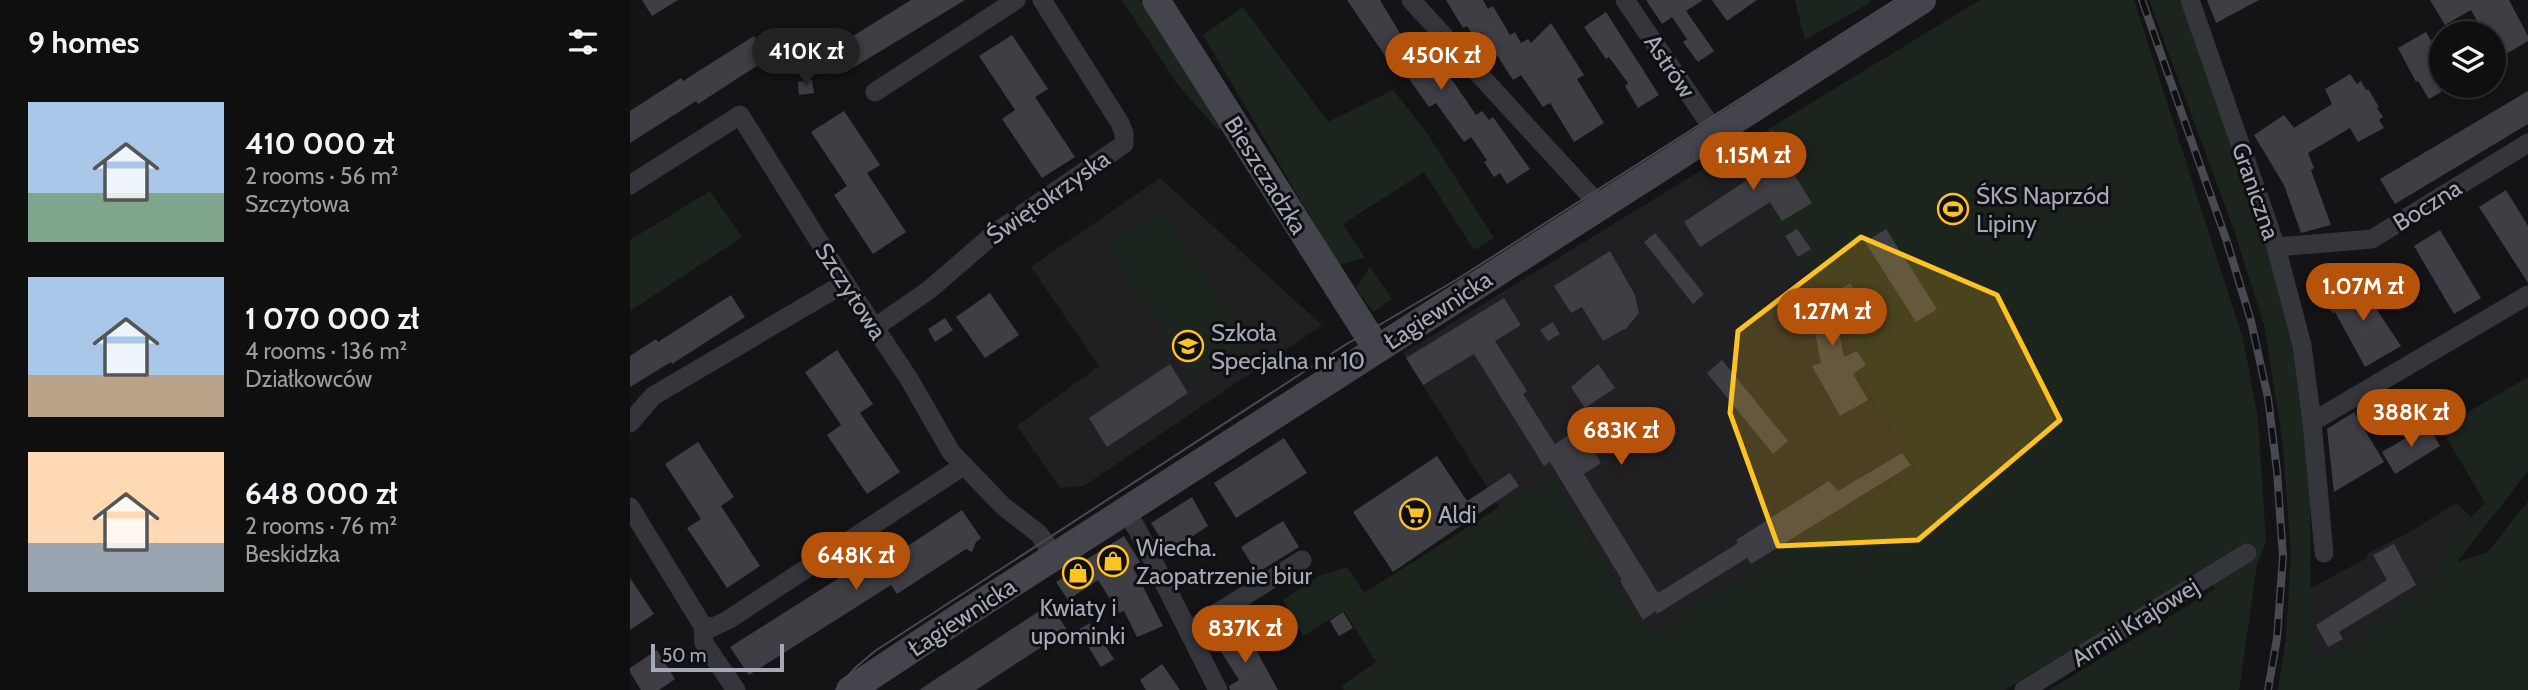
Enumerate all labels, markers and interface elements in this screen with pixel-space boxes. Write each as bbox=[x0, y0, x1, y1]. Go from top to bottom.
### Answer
map controls bbox=[2429, 21, 2506, 98]
button: layers bbox=[2429, 21, 2506, 98]
icon: filters bbox=[564, 23, 602, 61]
text: 9 homes bbox=[28, 24, 139, 61]
pin: 410K zł bbox=[741, 28, 871, 88]
street label: Astrów bbox=[1638, 29, 1702, 104]
pin: 450K zł bbox=[1376, 32, 1506, 92]
text: 410K zł bbox=[768, 37, 844, 65]
text: 450K zł bbox=[1401, 41, 1481, 69]
street label: Bieszczadzka bbox=[1218, 111, 1314, 239]
text: 410 000 zł bbox=[245, 125, 395, 162]
icon: home bbox=[84, 130, 168, 214]
pin: 1.15M zł bbox=[1681, 132, 1825, 192]
street label: Graniczna bbox=[2226, 139, 2286, 244]
text: 1.15M zł bbox=[1715, 141, 1791, 169]
street label: Świętokrzyska bbox=[981, 144, 1116, 250]
text: 2 rooms · 56 m² bbox=[245, 162, 399, 190]
street label: Boczna bbox=[2388, 173, 2467, 237]
place label: ŚKS Naprzód Lipiny bbox=[1976, 181, 2110, 238]
text: Szczytowa bbox=[245, 190, 349, 218]
sports icon: ŚKS Naprzód Lipiny bbox=[1936, 192, 1970, 226]
street label: Szczytowa bbox=[809, 237, 893, 345]
street label: Łagiewnicka bbox=[1379, 264, 1498, 355]
pin: 1.07M zł bbox=[2291, 264, 2435, 323]
text: 1.07M zł bbox=[2322, 272, 2404, 300]
pin: 1.27M zł bbox=[1760, 288, 1904, 348]
text: 1.27M zł bbox=[1793, 297, 1871, 325]
text: 1 070 000 zł bbox=[245, 300, 419, 337]
icon: home bbox=[84, 305, 168, 389]
place label: Szkoła Specjalna nr 10 bbox=[1211, 318, 1365, 375]
school or university icon: Szkoła Specjalna nr 10 bbox=[1171, 329, 1205, 363]
text: 4 rooms · 136 m² bbox=[245, 337, 407, 365]
text: Działkowców bbox=[245, 365, 372, 393]
pin: 388K zł bbox=[2346, 390, 2476, 449]
text: 388K zł bbox=[2373, 398, 2449, 426]
pin: 683K zł bbox=[1556, 407, 1686, 467]
text: 683K zł bbox=[1583, 416, 1659, 444]
text: 648 000 zł bbox=[245, 475, 398, 512]
icon: home bbox=[84, 480, 168, 564]
supermarket icon: Aldi bbox=[1398, 497, 1432, 531]
place label: Aldi bbox=[1438, 500, 1477, 529]
text: 2 rooms · 76 m² bbox=[245, 512, 397, 540]
pin: 648K zł bbox=[791, 532, 921, 592]
place label: Wiecha. Zaopatrzenie biur bbox=[1136, 533, 1312, 590]
text: Beskidzka bbox=[245, 540, 340, 568]
text: 648K zł bbox=[817, 541, 895, 569]
shop icon: Wiecha. Zaopatrzenie biur bbox=[1096, 544, 1130, 578]
shop icon: Kwiaty i upominki bbox=[1061, 556, 1095, 590]
street label: Łagiewnicka bbox=[903, 571, 1022, 662]
street label: Armii Krajowej bbox=[2066, 571, 2204, 673]
place label: Kwiaty i upominki bbox=[1031, 593, 1125, 650]
pin: 837K zł bbox=[1180, 606, 1310, 665]
text: 837K zł bbox=[1208, 614, 1282, 642]
scale bar bbox=[651, 641, 784, 673]
text: 50 m bbox=[662, 644, 706, 667]

